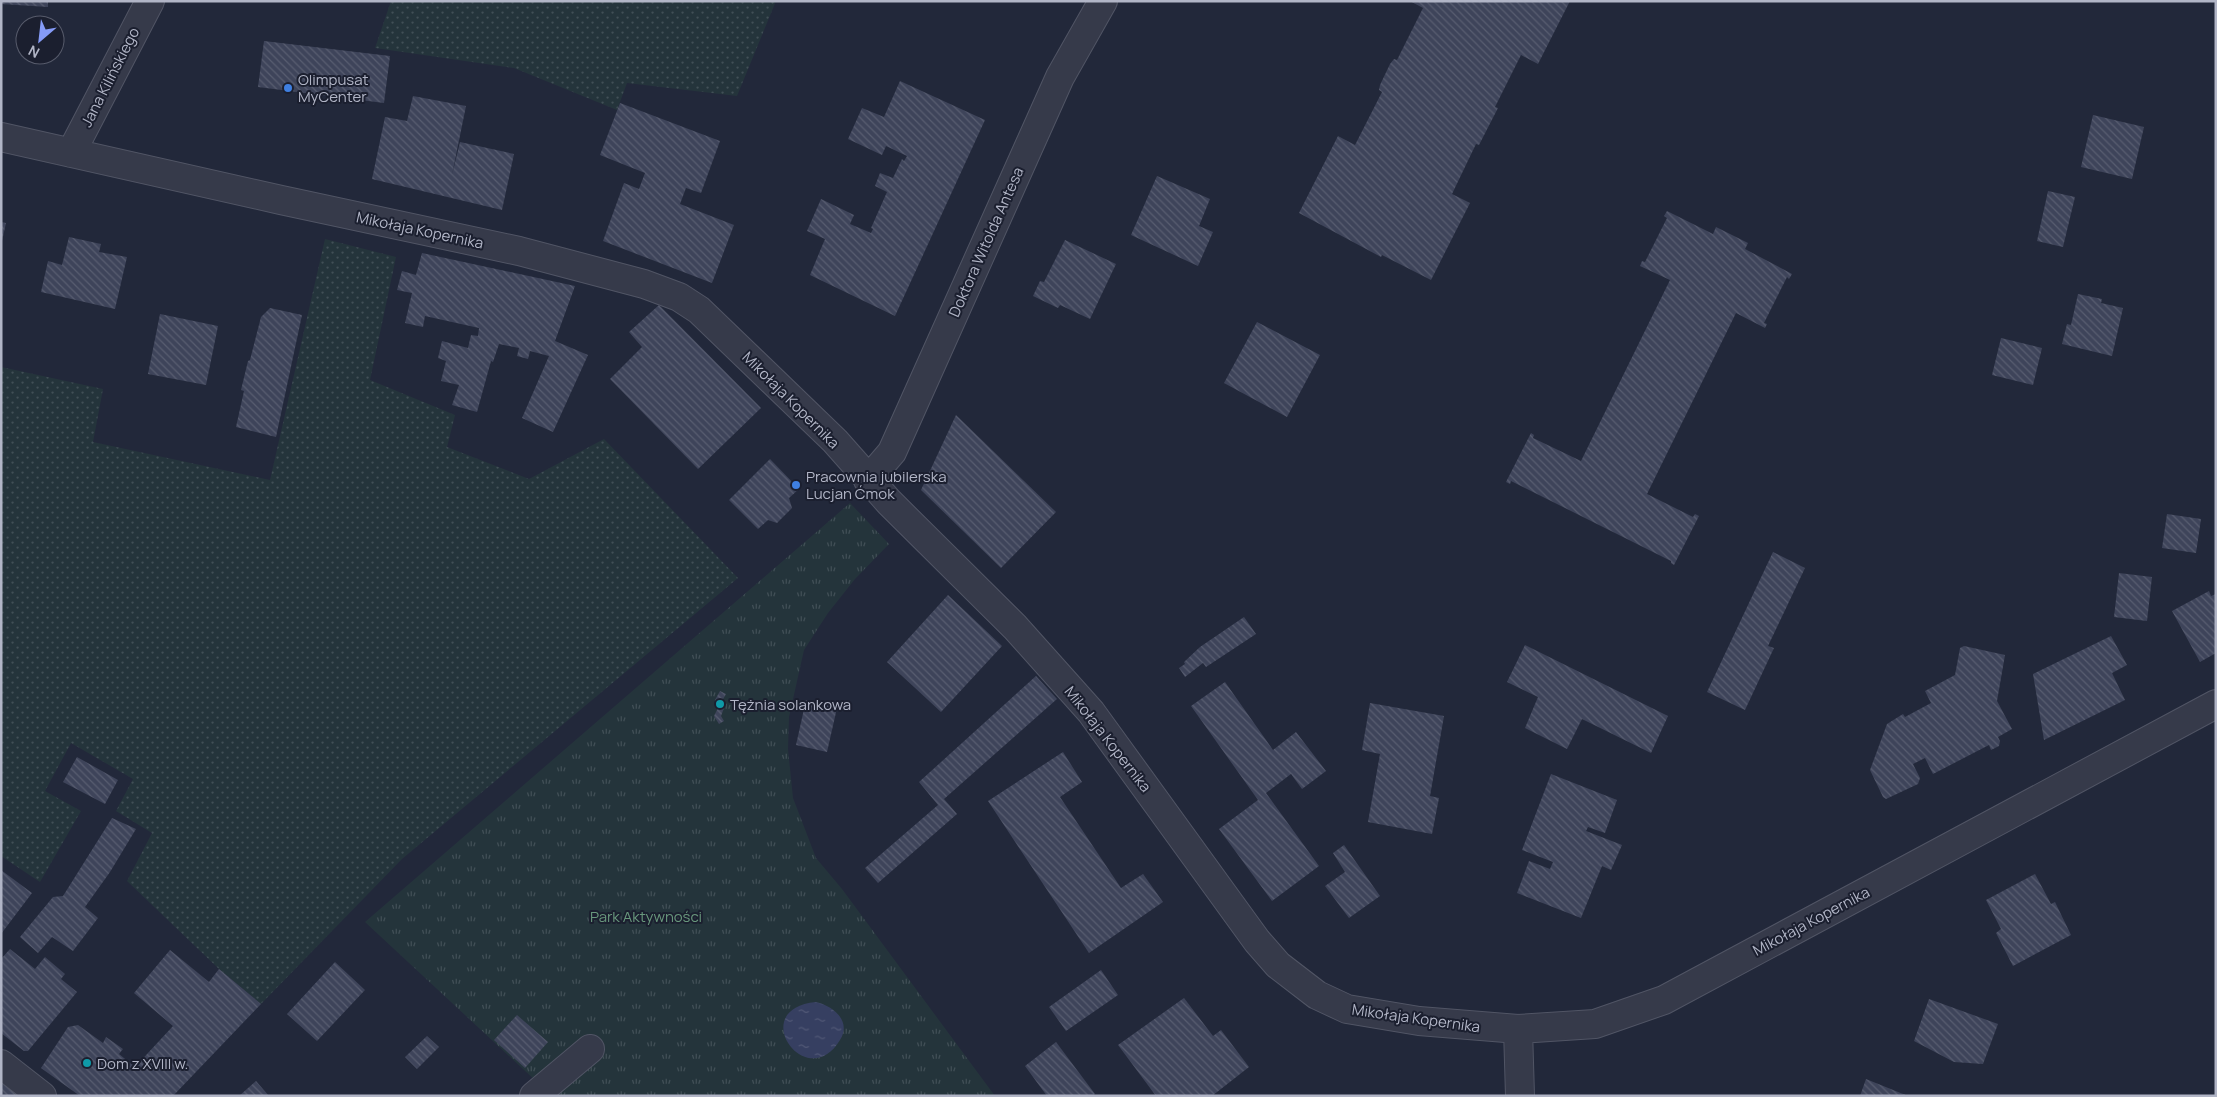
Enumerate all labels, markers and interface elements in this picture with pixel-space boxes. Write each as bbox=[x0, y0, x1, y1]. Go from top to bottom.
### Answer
north arrow bbox=[15, 15, 65, 65]
street label: Jana Kilińskiego bbox=[76, 23, 144, 130]
text: N bbox=[25, 41, 43, 63]
place label: Olimpusat MyCenter bbox=[298, 69, 369, 107]
marker: Olimpusat MyCenter bbox=[282, 82, 294, 94]
street label: Doktora Witolda Antesa bbox=[943, 164, 1029, 320]
street label: Mikołaja Kopernika bbox=[355, 206, 485, 254]
street label: Mikołaja Kopernika bbox=[738, 347, 844, 453]
place label: Pracownia jubilerska Lucjan Ćmok bbox=[806, 466, 946, 504]
marker: Pracownia jubilerska Lucjan Ćmok bbox=[790, 479, 802, 491]
street label: Mikołaja Kopernika bbox=[1060, 682, 1156, 796]
place label: Tężnia solankowa bbox=[730, 694, 851, 715]
marker: Tężnia solankowa bbox=[714, 698, 726, 710]
street label: Mikołaja Kopernika bbox=[1749, 881, 1873, 961]
park label: Park Aktywności bbox=[590, 906, 702, 927]
street label: Mikołaja Kopernika bbox=[1350, 999, 1482, 1037]
place label: Dom z XVIII w. bbox=[97, 1053, 188, 1074]
marker: Dom z XVIII w. bbox=[81, 1057, 93, 1069]

